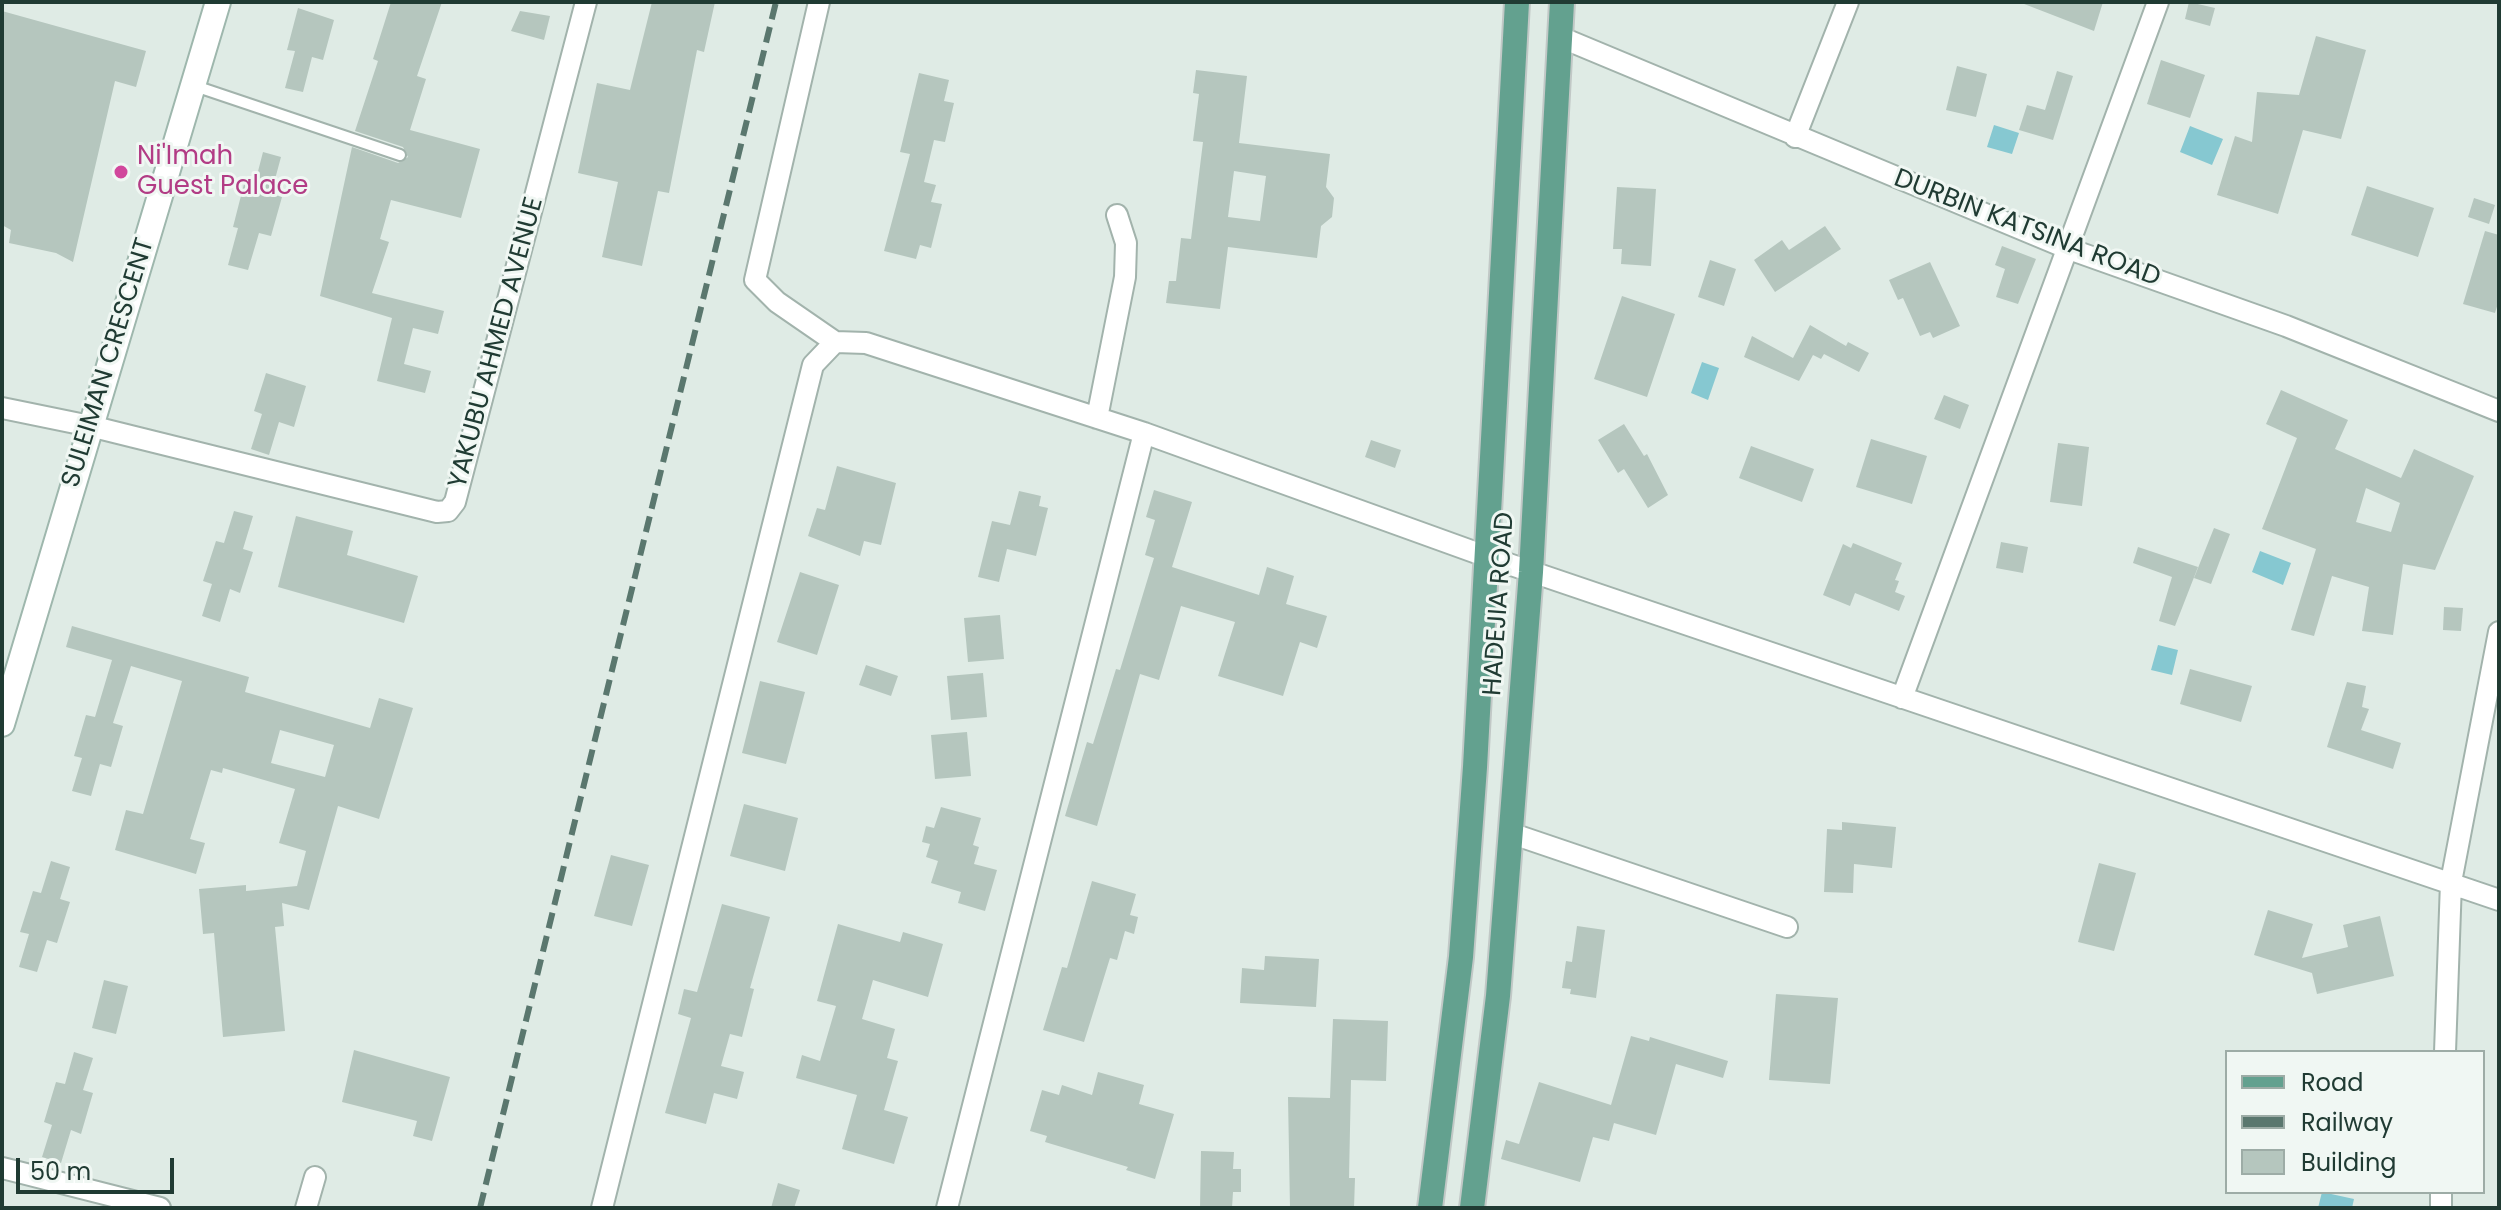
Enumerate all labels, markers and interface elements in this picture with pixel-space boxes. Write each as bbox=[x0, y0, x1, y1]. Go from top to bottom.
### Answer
place label: Ni'Imah Guest Palace bbox=[137, 141, 308, 202]
marker: Ni'Imah Guest Palace bbox=[112, 163, 130, 181]
street label: DURBIN KATSINA ROAD bbox=[1889, 164, 2165, 294]
street label: YAKUBU AHMED AVENUE bbox=[443, 194, 551, 492]
street label: SULEIMAN CRESCENT bbox=[56, 235, 162, 491]
street label: HADEJIA ROAD bbox=[1478, 511, 1522, 697]
legend bbox=[2225, 1050, 2485, 1194]
text: Road bbox=[2301, 1066, 2363, 1099]
text: Railway bbox=[2301, 1106, 2393, 1139]
scale bar bbox=[20, 1142, 178, 1192]
text: Building bbox=[2301, 1146, 2397, 1179]
text: 50 m bbox=[30, 1155, 91, 1188]

